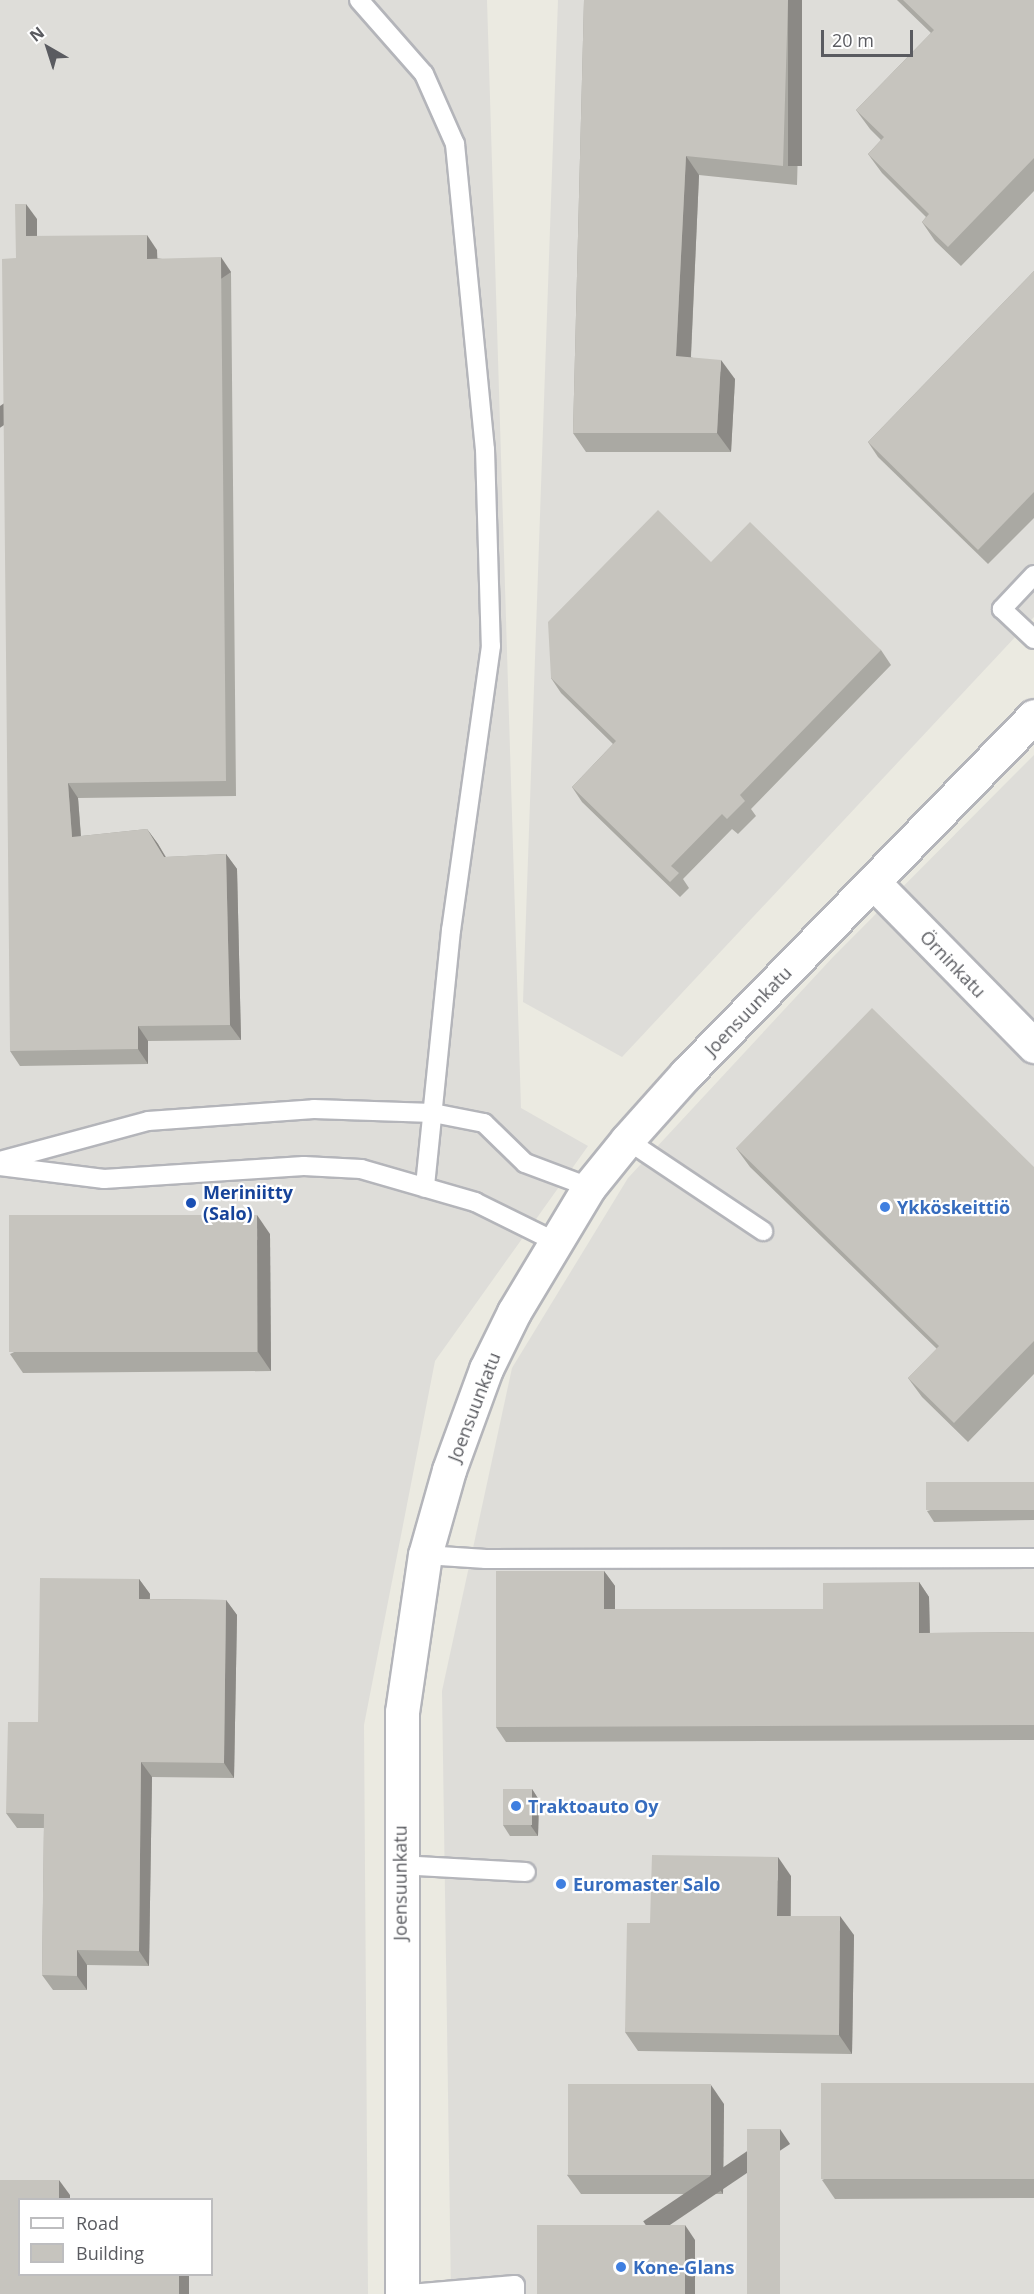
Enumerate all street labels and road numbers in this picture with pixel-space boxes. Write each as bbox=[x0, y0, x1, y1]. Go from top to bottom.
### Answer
street label: Örninkatu bbox=[916, 926, 990, 1002]
street label: Joensuunkatu bbox=[700, 962, 796, 1060]
street label: Joensuunkatu bbox=[443, 1349, 505, 1465]
street label: Joensuunkatu bbox=[389, 1825, 411, 1941]

